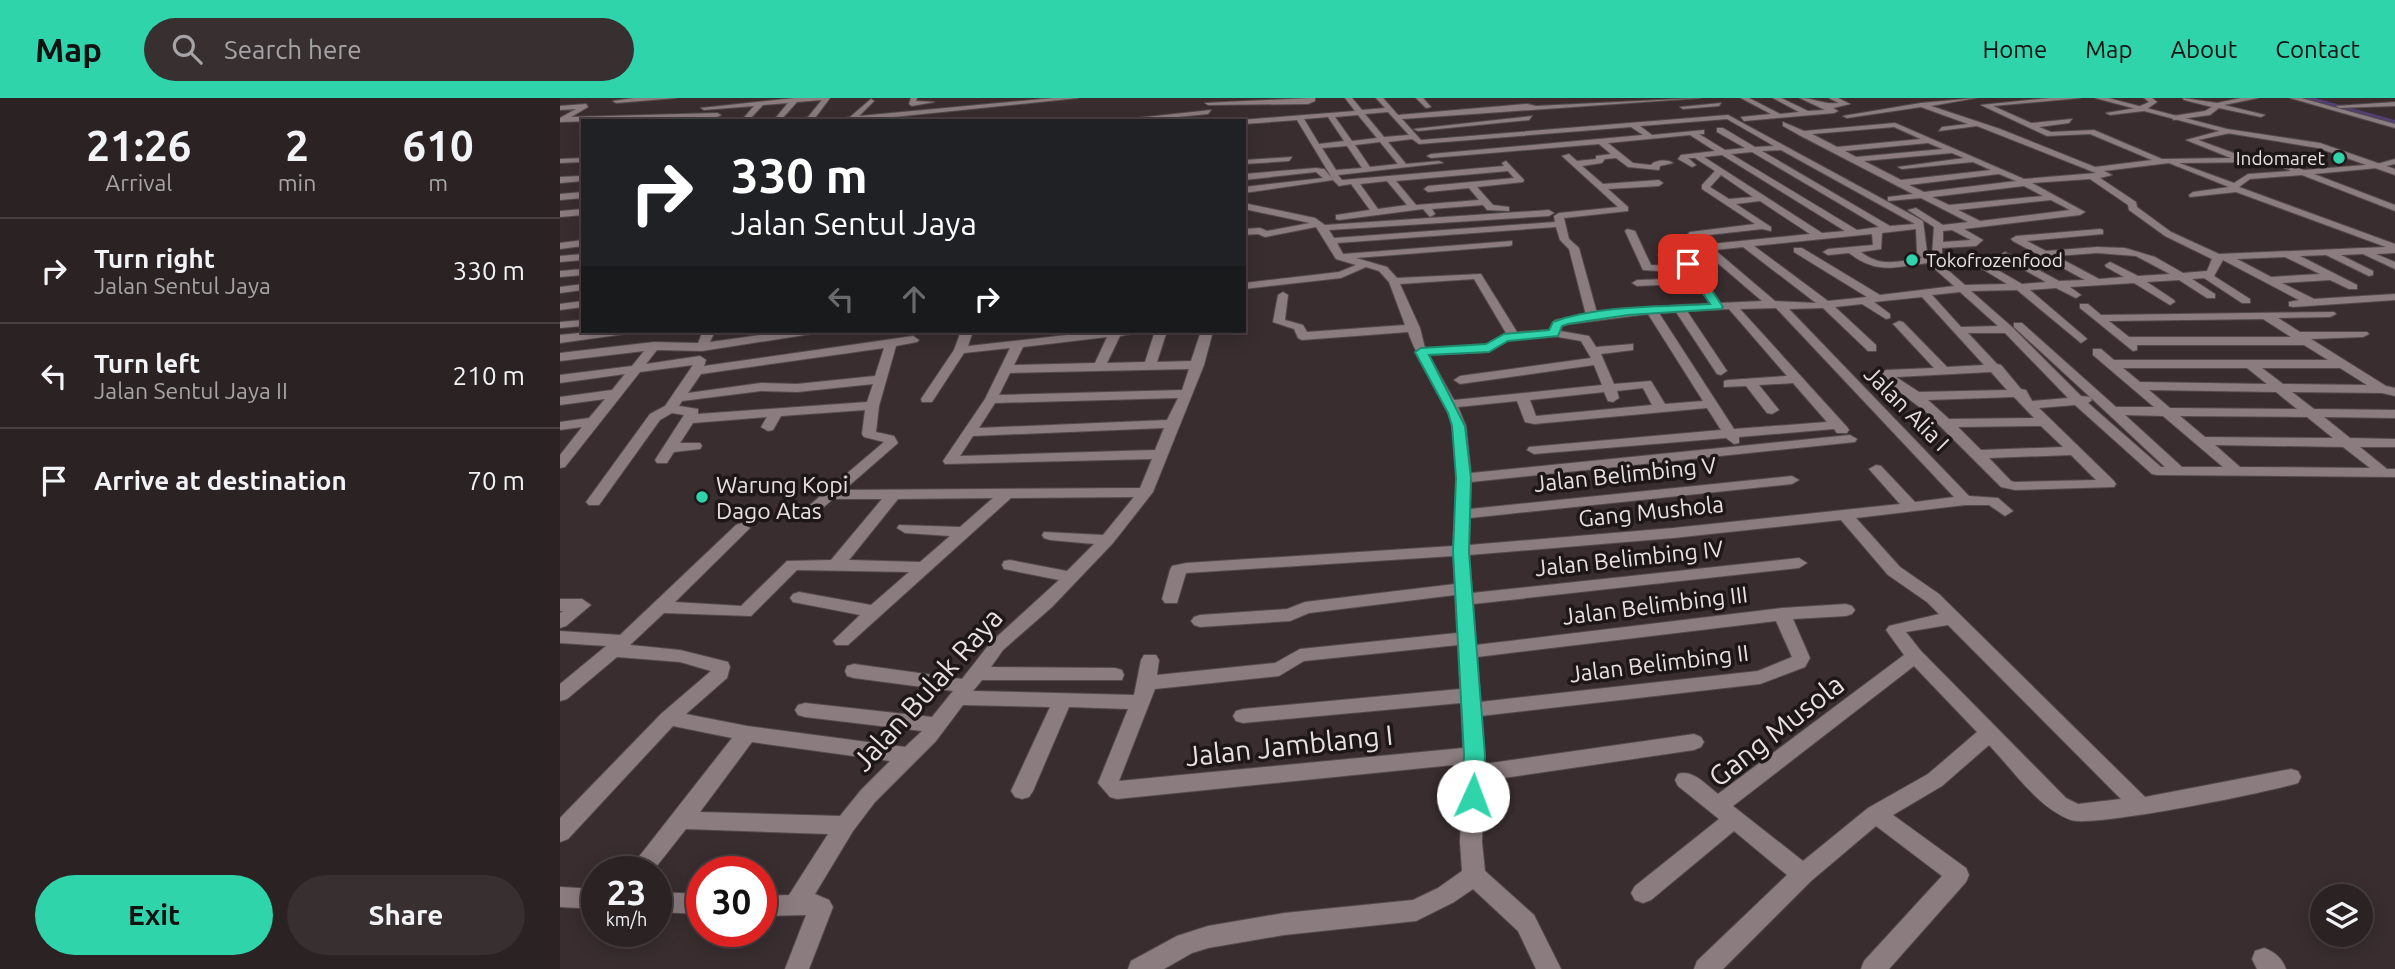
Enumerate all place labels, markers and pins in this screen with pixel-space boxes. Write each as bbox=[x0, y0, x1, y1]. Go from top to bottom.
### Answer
place label: Indomaret bbox=[2236, 147, 2326, 169]
marker: Indomaret bbox=[2331, 150, 2347, 166]
pin bbox=[1658, 234, 1718, 294]
place label: Tokofrozenfood bbox=[1926, 249, 2063, 271]
marker: Tokofrozenfood bbox=[1904, 252, 1920, 268]
place label: Warung Kopi Dago Atas bbox=[716, 472, 848, 523]
marker: Warung Kopi Dago Atas bbox=[694, 489, 710, 505]

